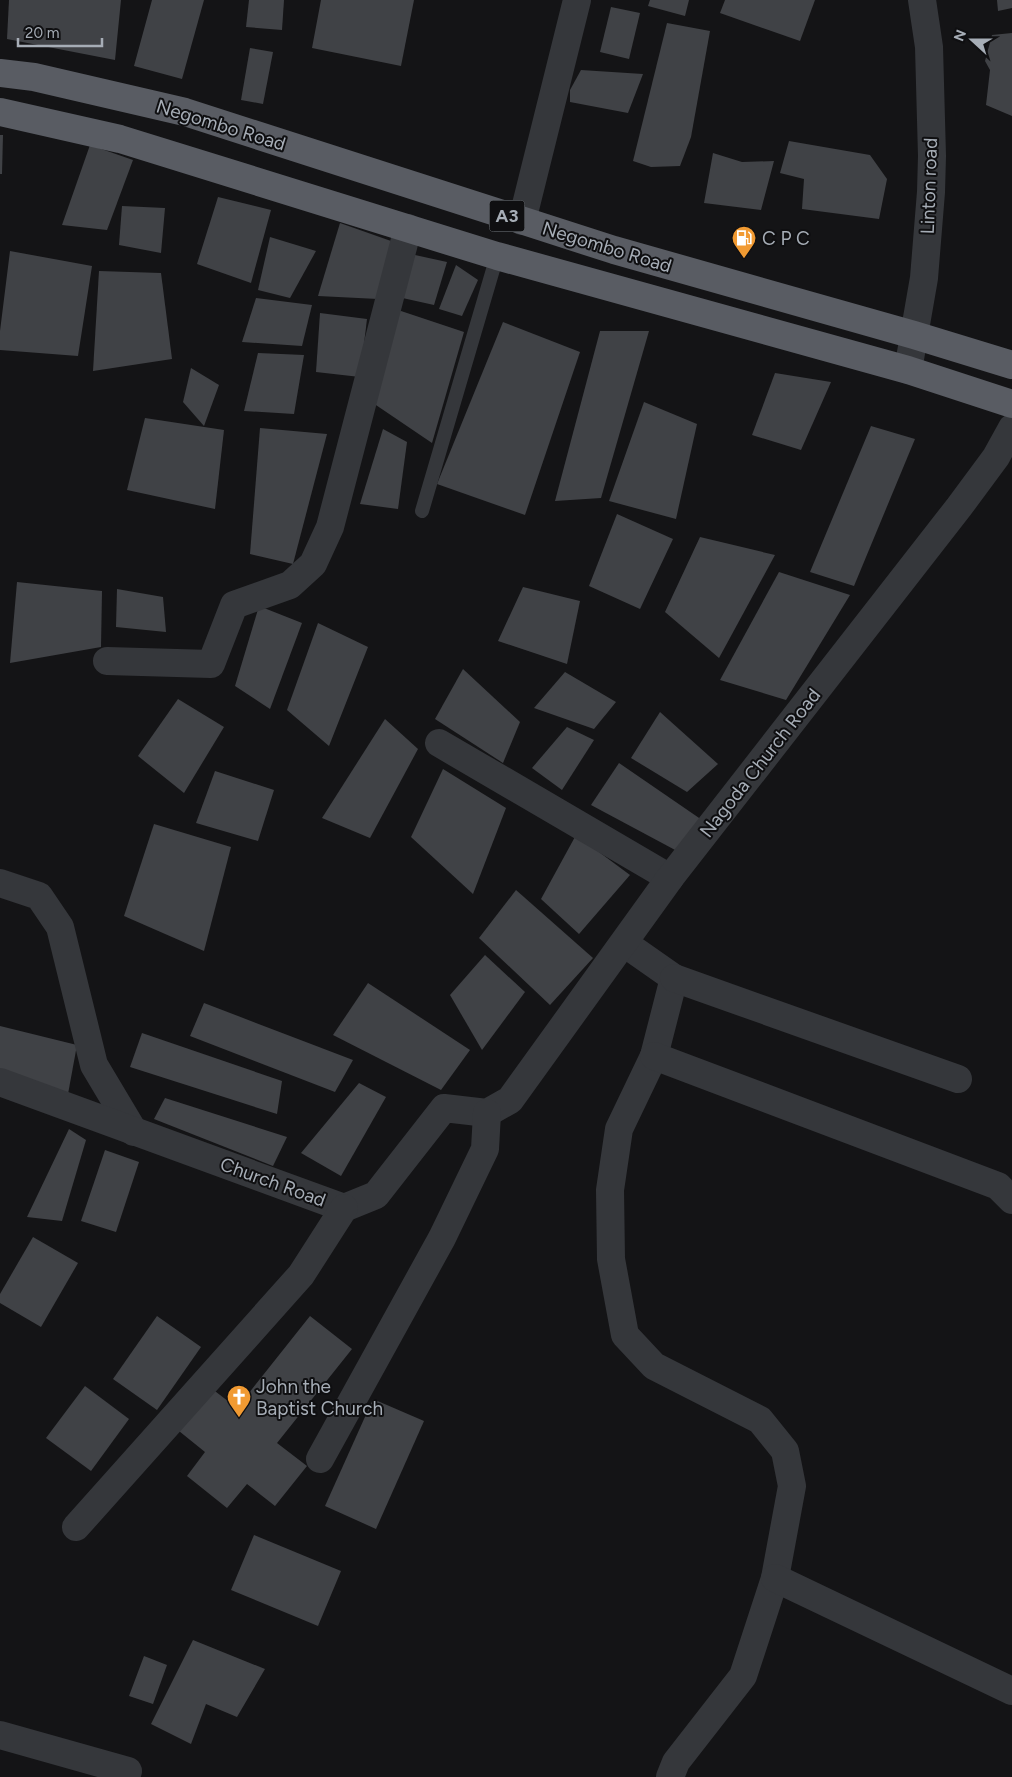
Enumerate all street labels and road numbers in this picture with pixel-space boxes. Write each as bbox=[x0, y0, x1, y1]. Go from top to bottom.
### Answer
street label: Negombo Road bbox=[154, 94, 288, 156]
street label: Linton road bbox=[916, 137, 942, 235]
road number: A3 bbox=[490, 200, 524, 232]
street label: Negombo Road bbox=[540, 216, 674, 278]
street label: Nagoda Church Road bbox=[695, 684, 825, 842]
street label: Church Road bbox=[217, 1152, 329, 1212]

